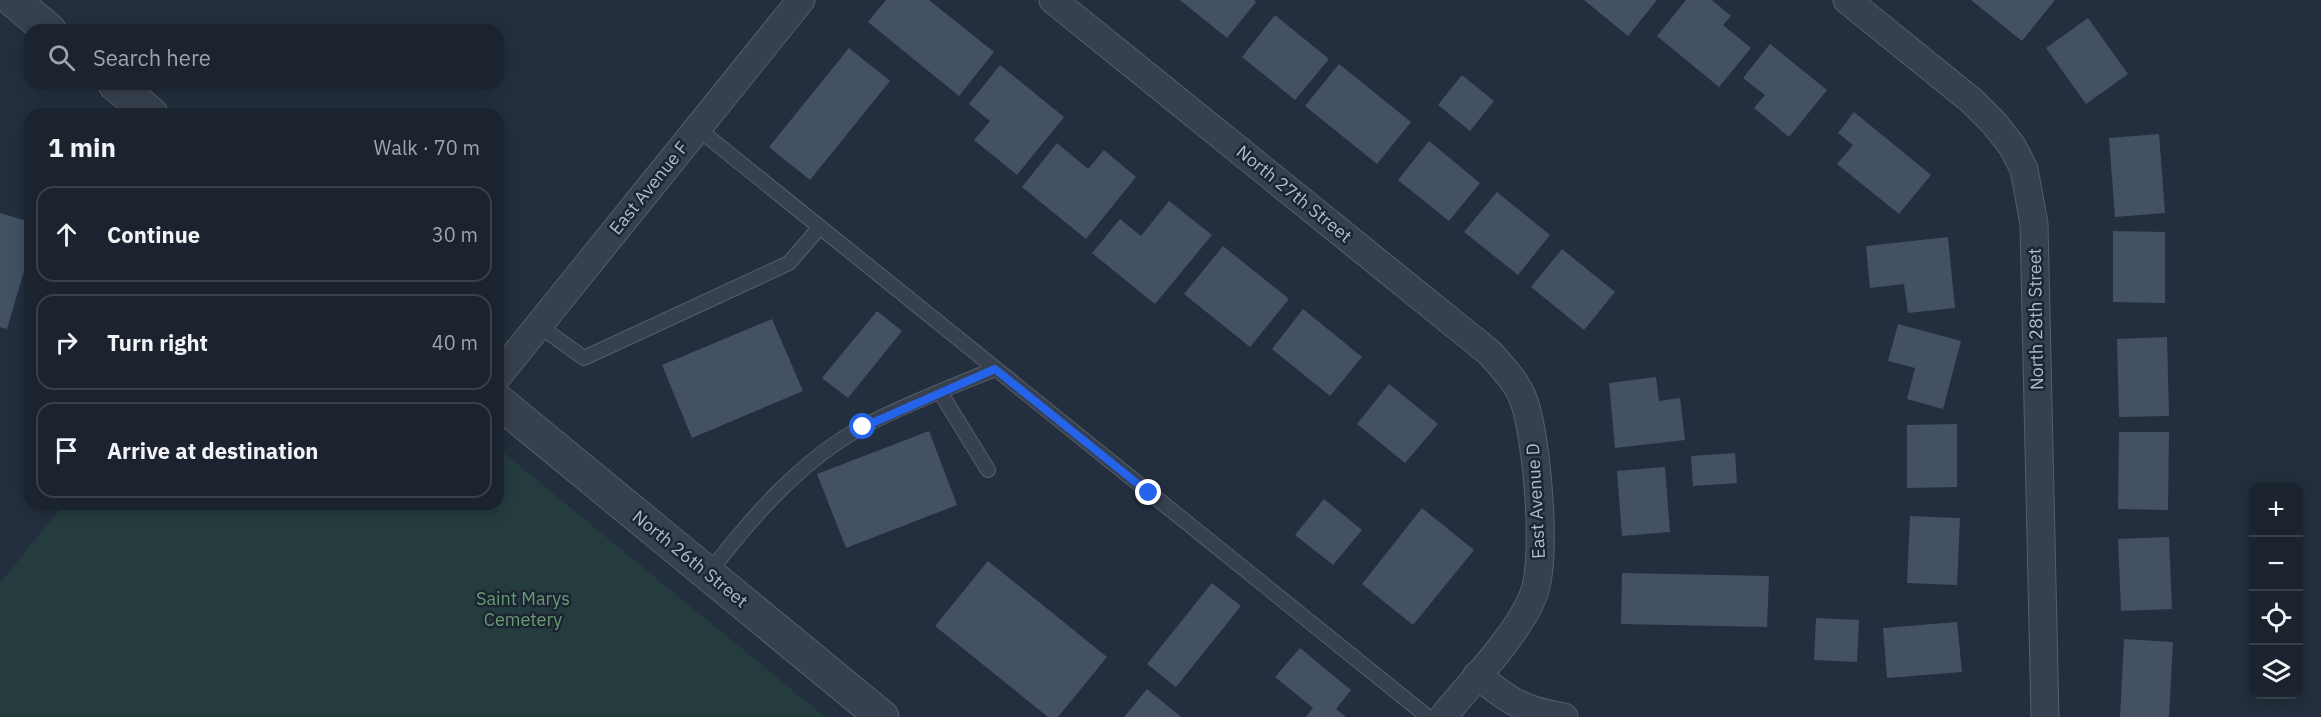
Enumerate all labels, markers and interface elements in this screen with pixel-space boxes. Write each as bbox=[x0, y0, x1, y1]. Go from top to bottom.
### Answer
search box bbox=[24, 24, 504, 90]
icon: search bbox=[45, 41, 78, 74]
text: Search here bbox=[93, 43, 211, 72]
text: 1 min bbox=[48, 130, 116, 164]
text: Walk · 70 m bbox=[374, 134, 480, 161]
street label: East Avenue F bbox=[604, 136, 693, 239]
street label: North 27th Street bbox=[1232, 140, 1357, 247]
icon: ahead bbox=[50, 218, 83, 251]
text: Continue bbox=[107, 220, 200, 249]
text: 30 m bbox=[432, 221, 478, 248]
street label: North 28th Street bbox=[2023, 248, 2048, 390]
icon: right bbox=[50, 326, 83, 359]
text: Turn right bbox=[107, 328, 208, 357]
text: 40 m bbox=[432, 329, 478, 356]
route start bbox=[849, 413, 875, 439]
icon: arrive bbox=[50, 434, 83, 467]
text: Arrive at destination bbox=[107, 436, 318, 465]
street label: East Avenue D bbox=[1521, 443, 1550, 559]
route end bbox=[1135, 479, 1161, 505]
map controls bbox=[2249, 483, 2303, 699]
button: + bbox=[2249, 483, 2303, 537]
street label: North 26th Street bbox=[628, 505, 753, 612]
button: − bbox=[2249, 537, 2303, 591]
park label: Saint Marys Cemetery bbox=[476, 587, 570, 631]
button: locate bbox=[2249, 591, 2303, 645]
button: layers bbox=[2249, 645, 2303, 699]

